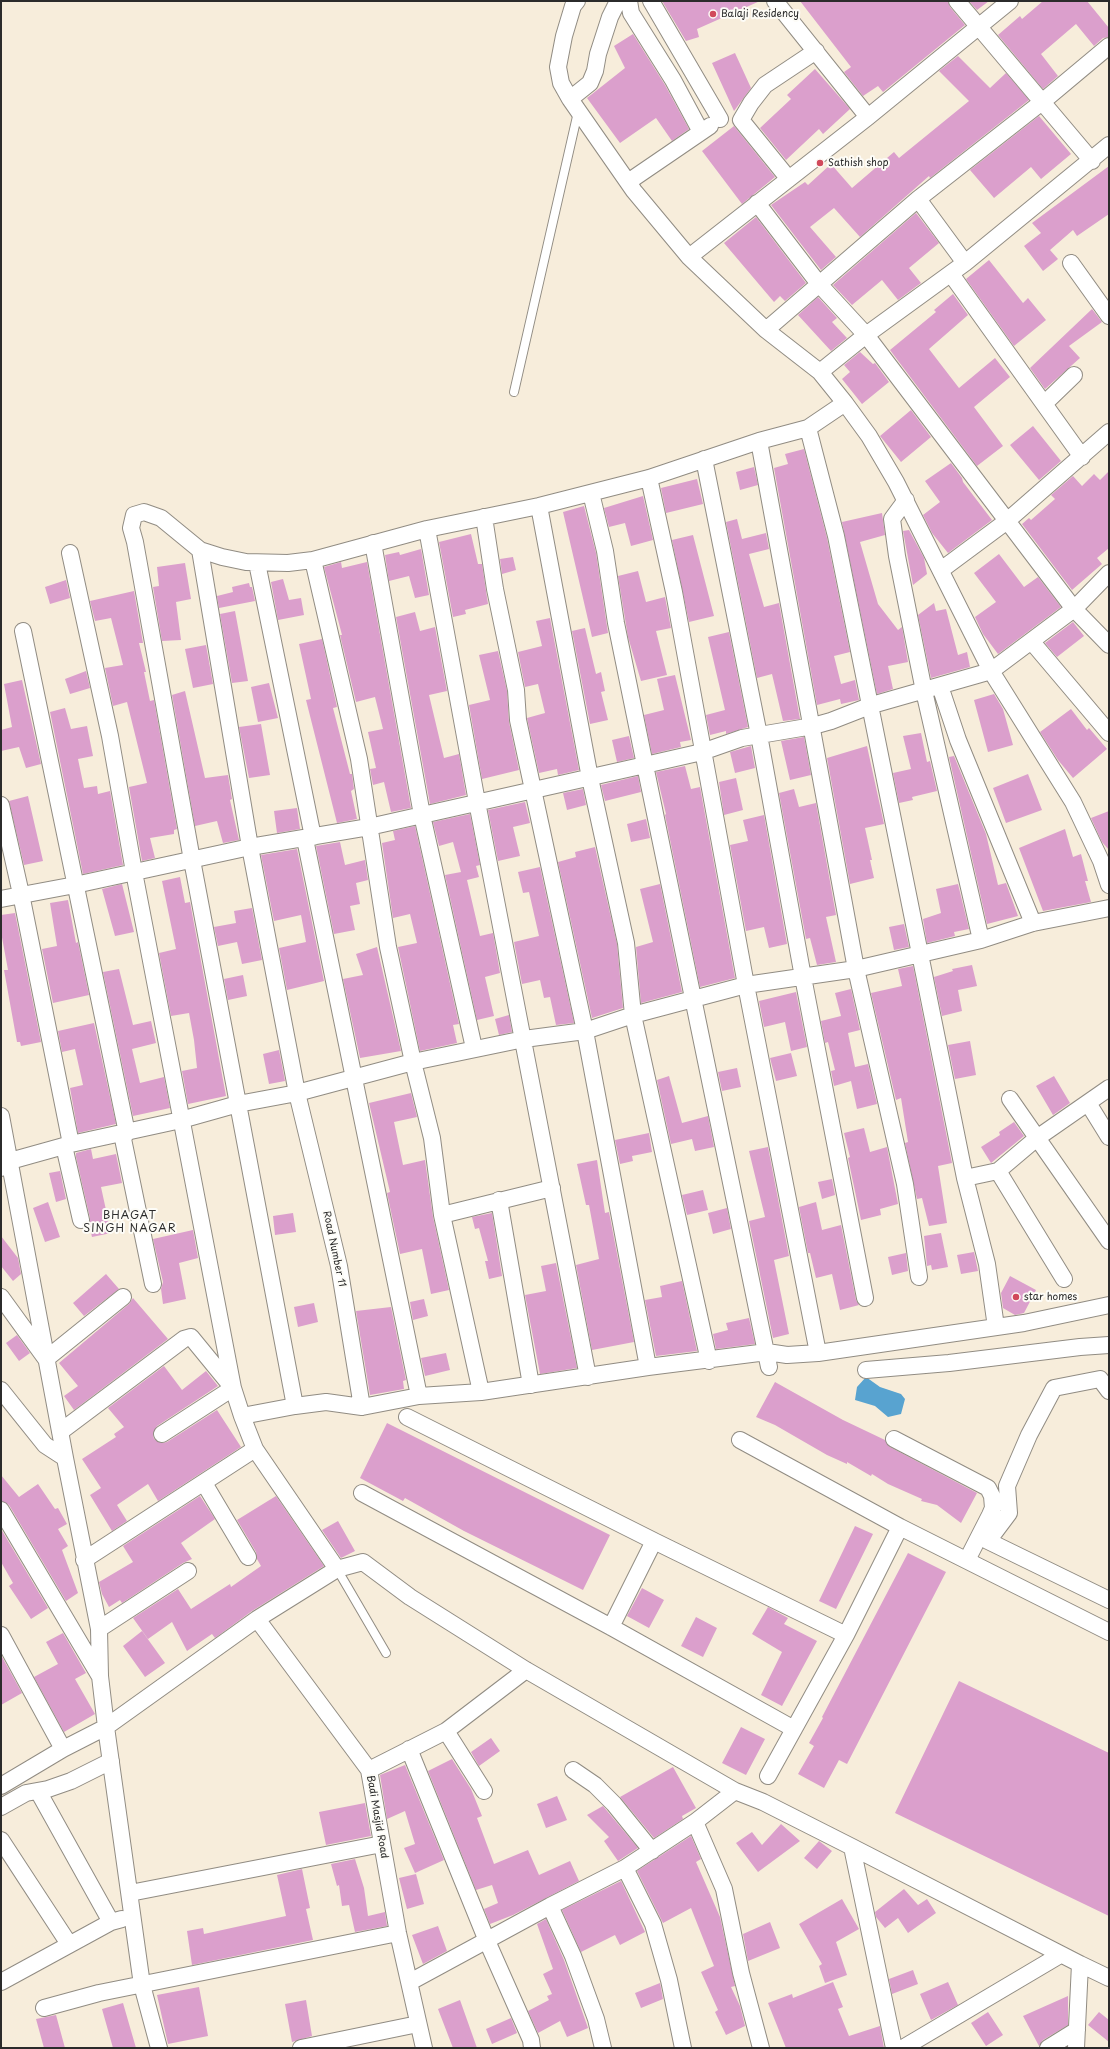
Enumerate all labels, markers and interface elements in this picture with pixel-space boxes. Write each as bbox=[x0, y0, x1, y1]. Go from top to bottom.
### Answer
place label: Balaji Residency bbox=[721, 8, 799, 20]
marker: Balaji Residency bbox=[708, 9, 718, 19]
place label: Sathish shop bbox=[828, 157, 889, 169]
marker: Sathish shop bbox=[815, 158, 825, 168]
district label: BHAGAT SINGH NAGAR bbox=[83, 1209, 177, 1235]
street label: Road Number 11 bbox=[320, 1210, 348, 1288]
place label: star homes bbox=[1024, 1291, 1077, 1303]
marker: star homes bbox=[1011, 1292, 1021, 1302]
street label: Badi Masjid Road bbox=[364, 1774, 390, 1860]

